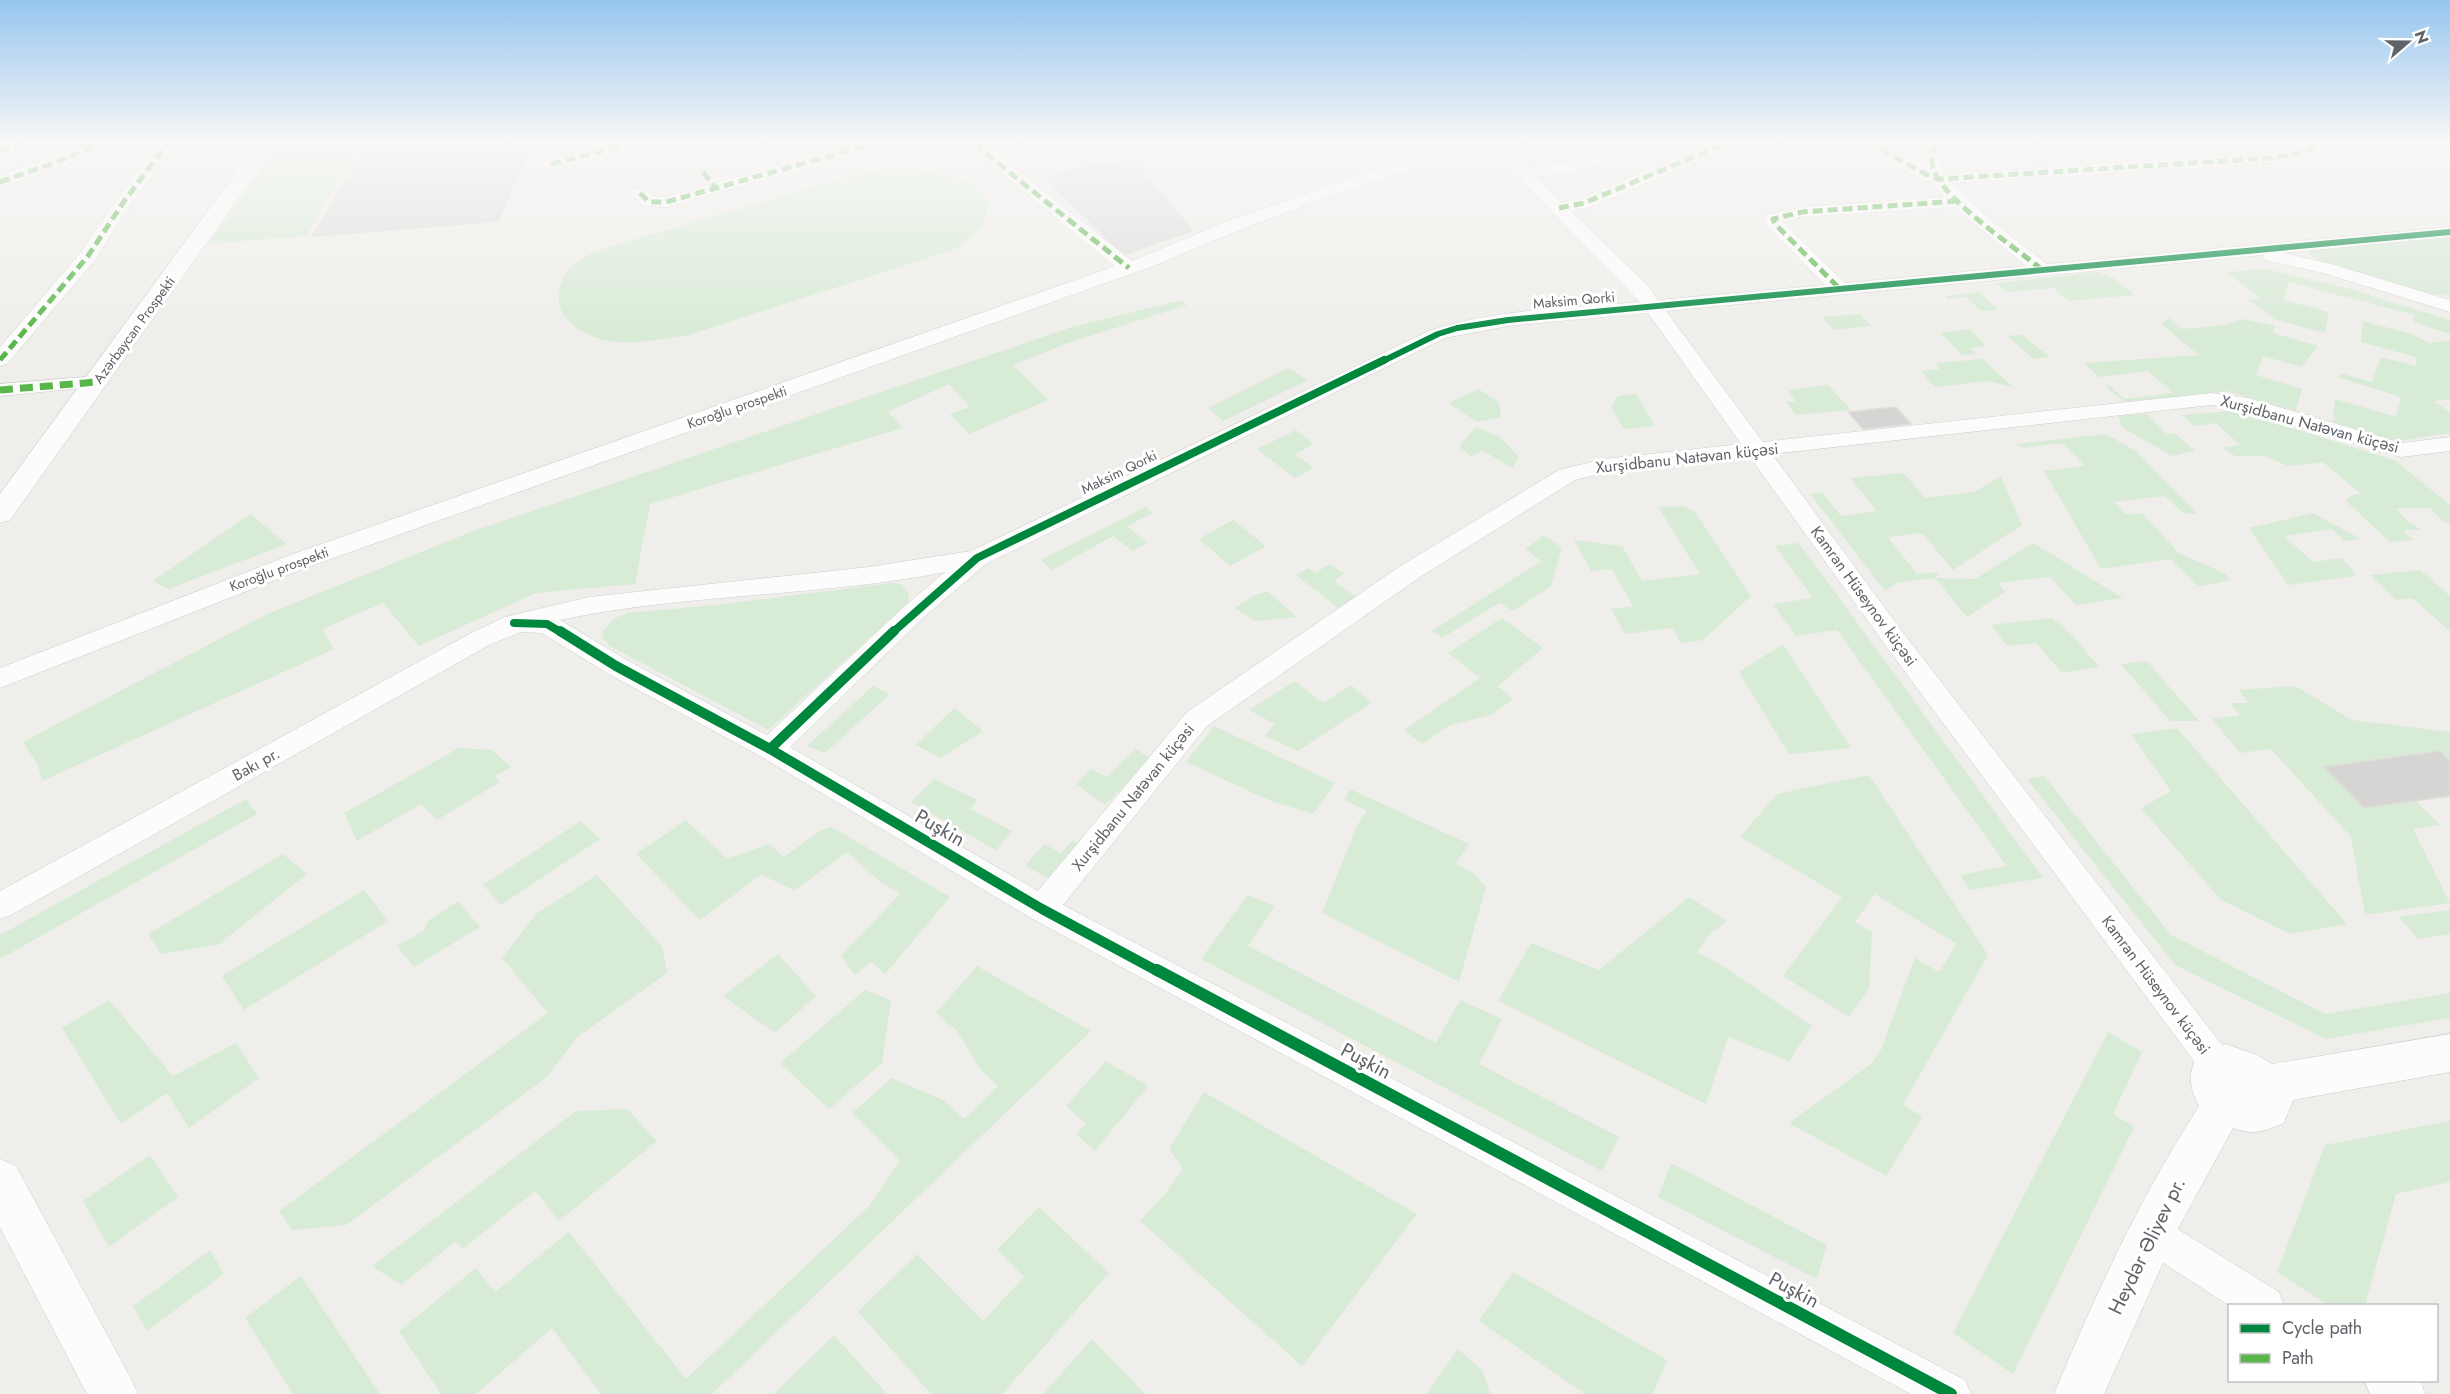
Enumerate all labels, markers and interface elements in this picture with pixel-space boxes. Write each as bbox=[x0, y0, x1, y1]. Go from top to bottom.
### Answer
north arrow bbox=[2378, 12, 2438, 72]
text: N bbox=[2409, 27, 2435, 47]
street label: Azərbaycan Prospekti bbox=[88, 272, 180, 388]
street label: Maksim Qorki bbox=[1532, 286, 1616, 314]
street label: Koroğlu prospekti bbox=[684, 381, 790, 433]
street label: Xurşidbanu Natəvan küçəsi bbox=[2218, 389, 2402, 459]
street label: Xurşidbanu Natəvan küçəsi bbox=[1594, 437, 1780, 479]
street label: Maksim Qorki bbox=[1078, 445, 1160, 499]
street label: Kamran Hüseynov küçəsi bbox=[1805, 521, 1923, 671]
street label: Koroğlu prospekti bbox=[227, 542, 331, 596]
street label: Xurşidbanu Natəvan küçəsi bbox=[1066, 718, 1200, 876]
street label: Bakı pr. bbox=[228, 742, 284, 786]
street label: Puşkin bbox=[910, 802, 970, 854]
street label: Kamran Hüseynov küçəsi bbox=[2096, 911, 2216, 1059]
street label: Puşkin bbox=[1336, 1036, 1396, 1086]
street label: Heydər Əliyev pr. bbox=[2101, 1172, 2193, 1320]
street label: Puşkin bbox=[1764, 1265, 1824, 1315]
legend bbox=[2228, 1304, 2438, 1382]
text: Cycle path bbox=[2282, 1315, 2362, 1341]
text: Path bbox=[2282, 1345, 2314, 1371]

